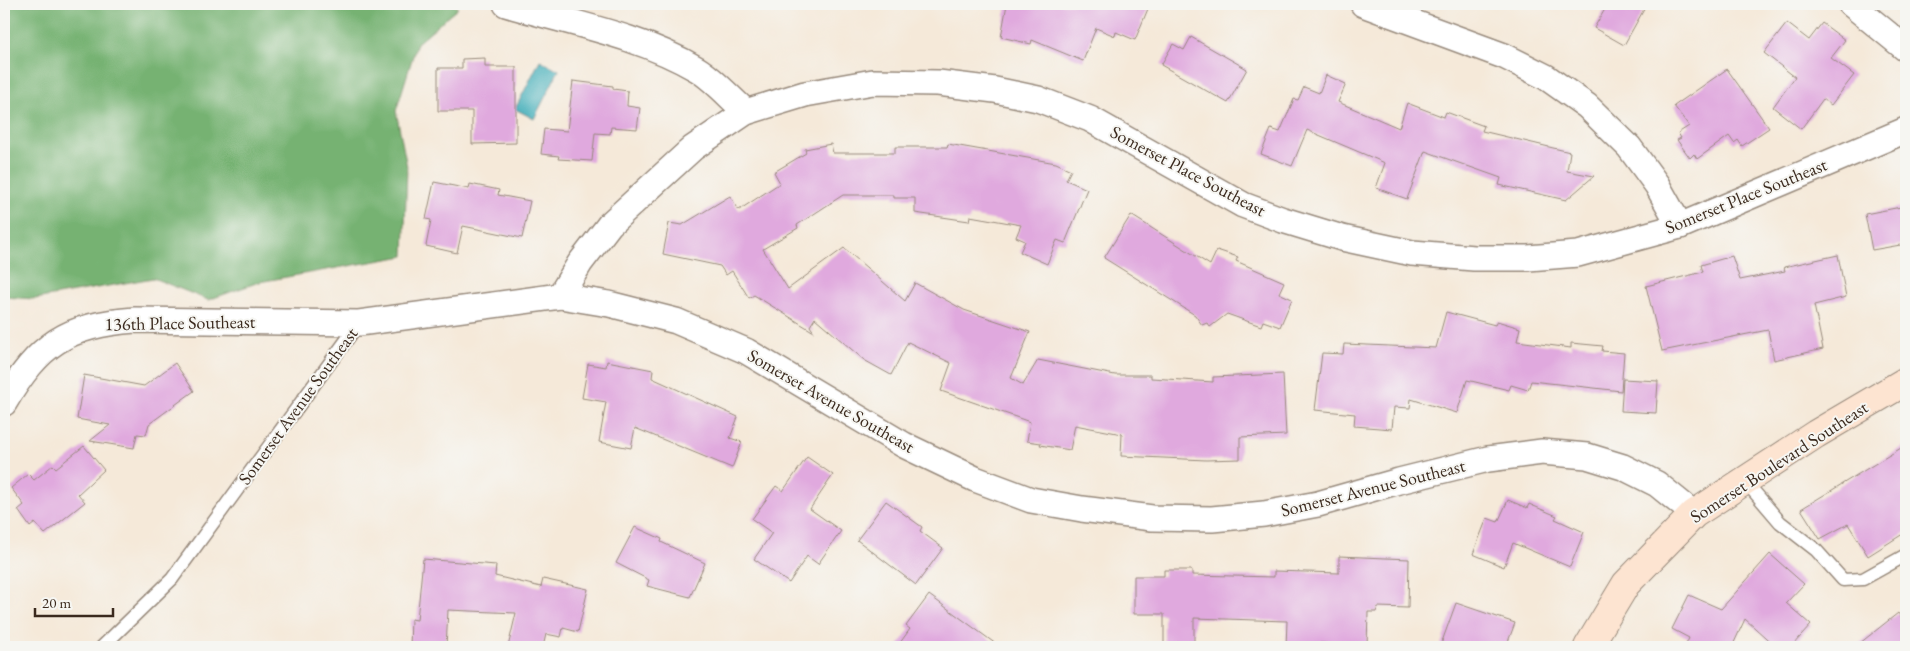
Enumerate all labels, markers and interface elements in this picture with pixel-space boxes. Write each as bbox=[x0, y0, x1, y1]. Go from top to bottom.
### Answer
street label: Somerset Place Southeast bbox=[1107, 120, 1270, 221]
street label: Somerset Place Southeast bbox=[1661, 152, 1831, 239]
street label: 136th Place Southeast bbox=[104, 310, 256, 335]
street label: Somerset Avenue Southeast bbox=[233, 322, 363, 489]
street label: Somerset Avenue Southeast bbox=[744, 343, 919, 458]
street label: Somerset Boulevard Southeast bbox=[1685, 395, 1872, 528]
street label: Somerset Avenue Southeast bbox=[1278, 453, 1468, 522]
scale bar bbox=[35, 586, 112, 618]
text: 20 m bbox=[42, 593, 71, 612]

